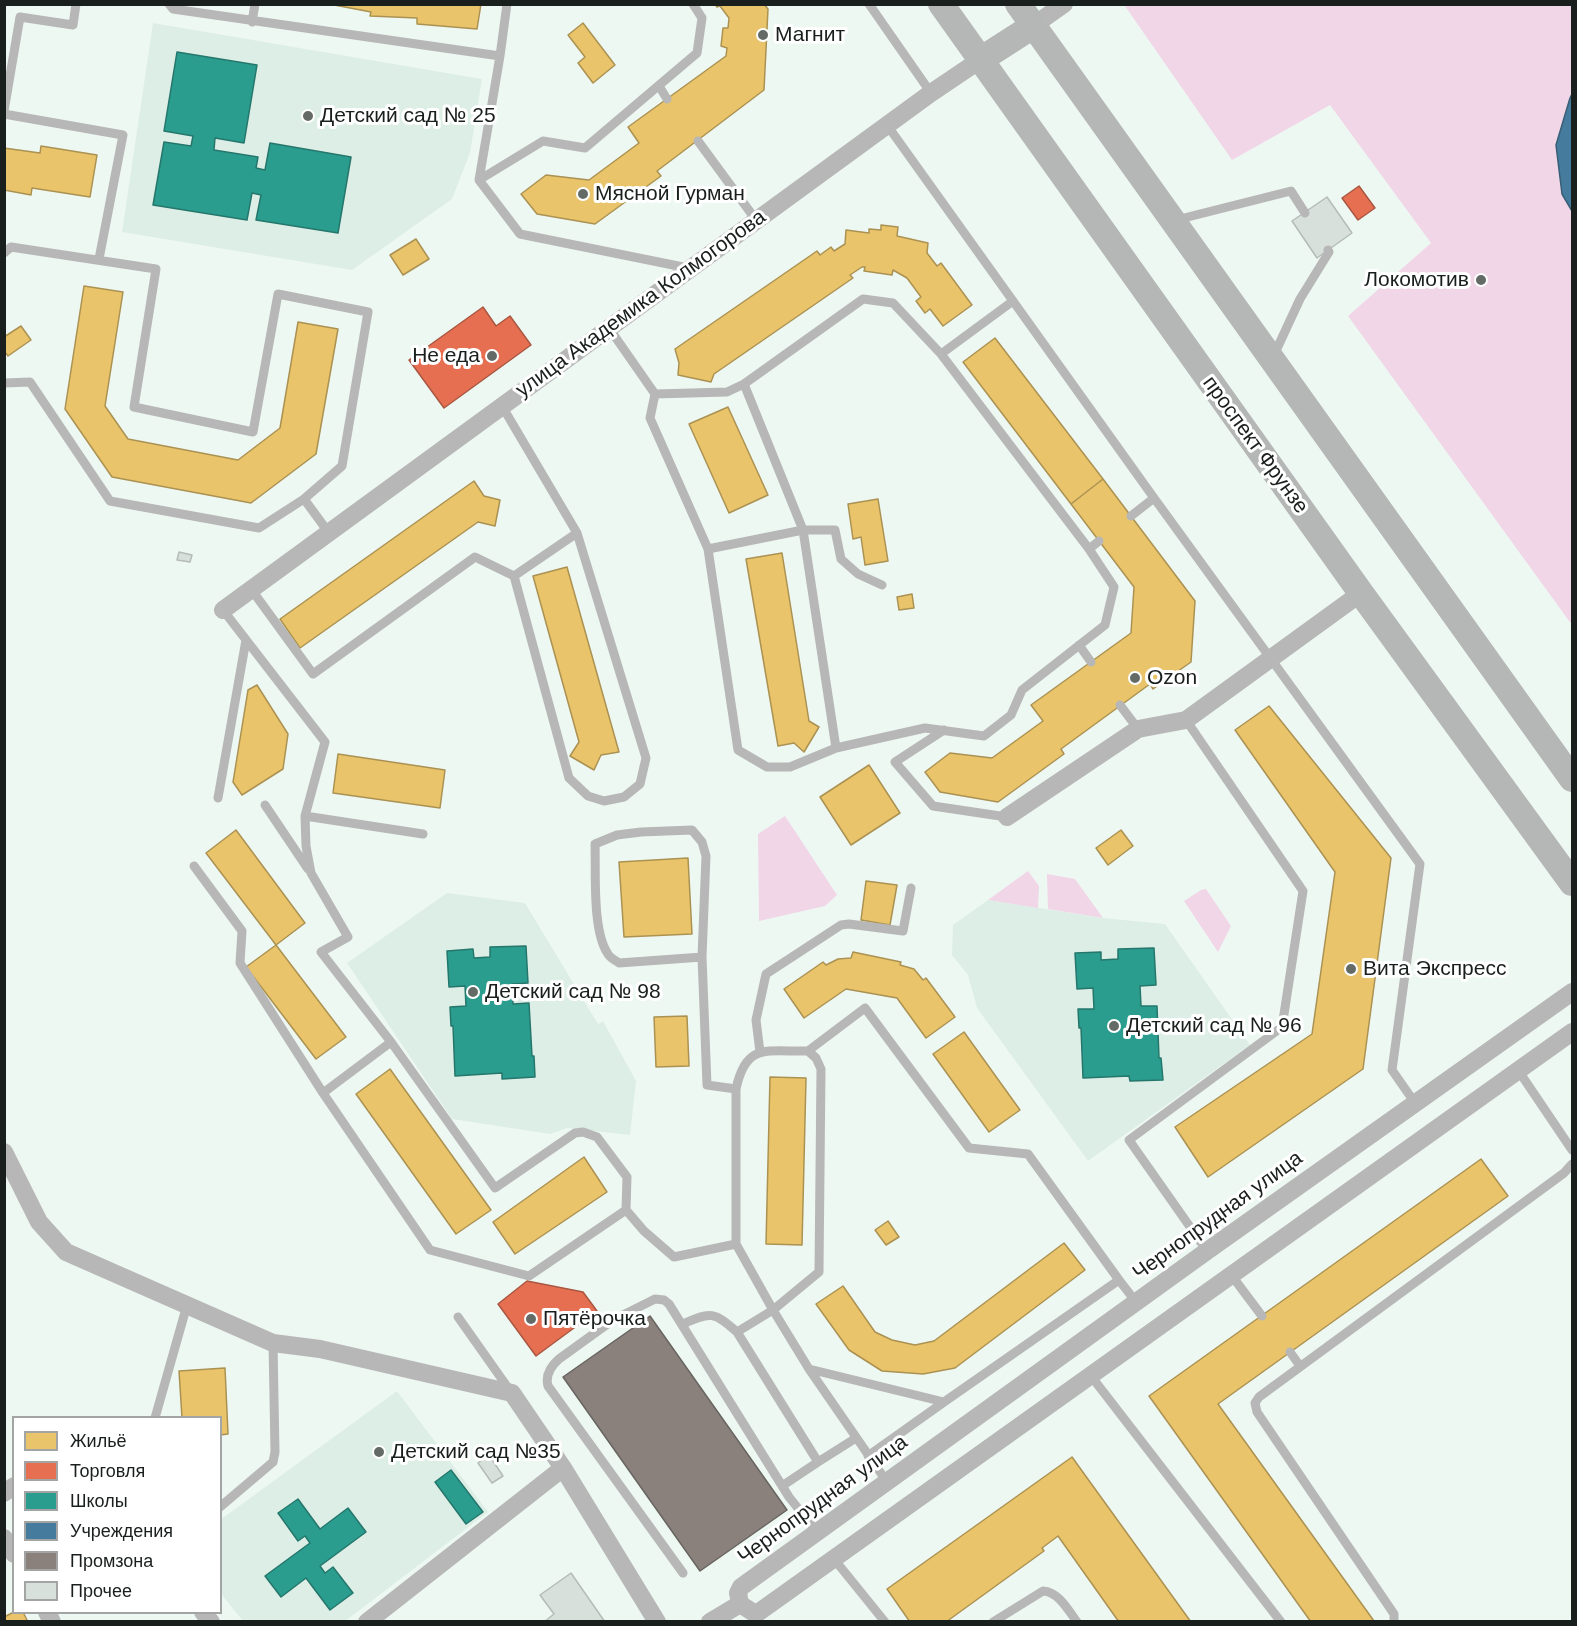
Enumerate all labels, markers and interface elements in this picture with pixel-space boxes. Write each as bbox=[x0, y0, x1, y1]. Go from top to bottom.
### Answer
place label: Магнит bbox=[775, 22, 845, 48]
marker: Магнит bbox=[756, 28, 770, 42]
place label: Детский сад № 25 bbox=[320, 103, 496, 129]
marker: Детский сад № 25 bbox=[301, 109, 315, 123]
place label: Мясной Гурман bbox=[595, 181, 745, 207]
marker: Мясной Гурман bbox=[576, 187, 590, 201]
street label: улица Академика Колмогорова bbox=[511, 205, 771, 403]
place label: Локомотив bbox=[1364, 267, 1469, 293]
marker: Локомотив bbox=[1474, 273, 1488, 287]
place label: Не еда bbox=[412, 343, 480, 369]
marker: Не еда bbox=[485, 349, 499, 363]
street label: проспект Фрунзе bbox=[1197, 371, 1313, 519]
place label: Ozon bbox=[1147, 665, 1197, 691]
marker: Ozon bbox=[1128, 671, 1142, 685]
place label: Вита Экспресс bbox=[1363, 956, 1506, 982]
marker: Вита Экспресс bbox=[1344, 962, 1358, 976]
place label: Детский сад № 98 bbox=[485, 979, 661, 1005]
marker: Детский сад № 98 bbox=[466, 985, 480, 999]
place label: Детский сад № 96 bbox=[1126, 1013, 1302, 1039]
marker: Детский сад № 96 bbox=[1107, 1019, 1121, 1033]
street label: Чернопрудная улица bbox=[1128, 1146, 1308, 1286]
place label: Пятёрочка bbox=[543, 1306, 646, 1332]
marker: Пятёрочка bbox=[524, 1312, 538, 1326]
legend bbox=[12, 1416, 222, 1614]
street label: Чернопрудная улица bbox=[733, 1430, 913, 1570]
text: Жильё bbox=[70, 1431, 127, 1451]
place label: Детский сад №35 bbox=[391, 1439, 561, 1465]
marker: Детский сад №35 bbox=[372, 1445, 386, 1459]
text: Торговля bbox=[70, 1461, 145, 1481]
text: Школы bbox=[70, 1491, 128, 1511]
text: Учреждения bbox=[70, 1521, 173, 1541]
text: Промзона bbox=[70, 1551, 153, 1571]
text: Прочее bbox=[70, 1581, 132, 1601]

